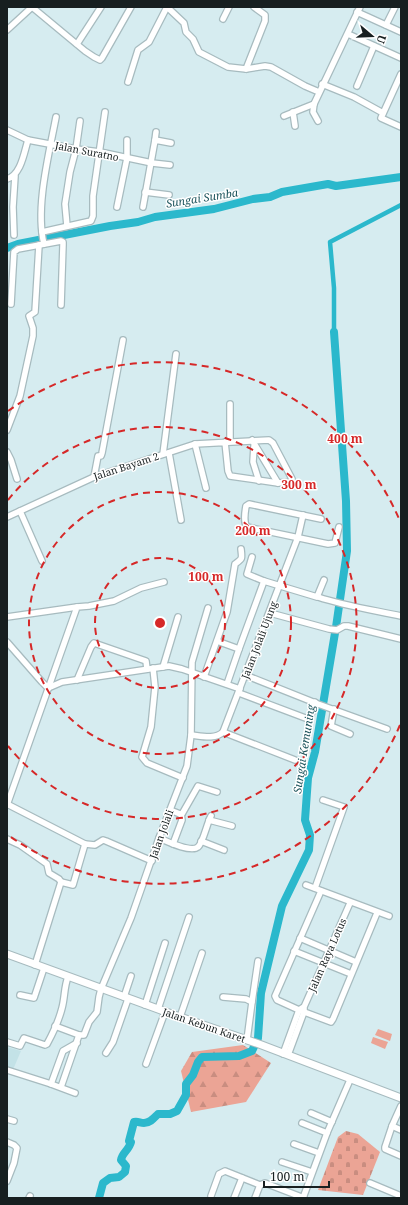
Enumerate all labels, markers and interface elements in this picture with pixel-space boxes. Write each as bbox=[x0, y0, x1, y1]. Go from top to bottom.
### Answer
north arrow bbox=[352, 16, 392, 56]
text: U bbox=[373, 33, 390, 46]
street label: Jalan Suratno bbox=[53, 138, 120, 164]
water label: Sungai Sumba bbox=[165, 184, 240, 211]
text: 400 m bbox=[327, 430, 363, 447]
street label: Jalan Bayam 2 bbox=[91, 449, 160, 483]
text: 300 m bbox=[281, 476, 317, 493]
text: 200 m bbox=[235, 522, 271, 539]
text: 100 m bbox=[188, 568, 224, 585]
street label: Jalan Jolali Ujung bbox=[237, 599, 281, 682]
centre of rings bbox=[153, 616, 167, 630]
water label: Sungai Kemuning bbox=[289, 703, 318, 794]
street label: Jalan Jolali bbox=[145, 807, 177, 861]
street label: Jalan Raya Lotus bbox=[304, 916, 350, 995]
street label: Jalan Kebun Karet bbox=[160, 1004, 248, 1046]
scale bar bbox=[264, 1163, 329, 1189]
text: 100 m bbox=[270, 1168, 305, 1185]

